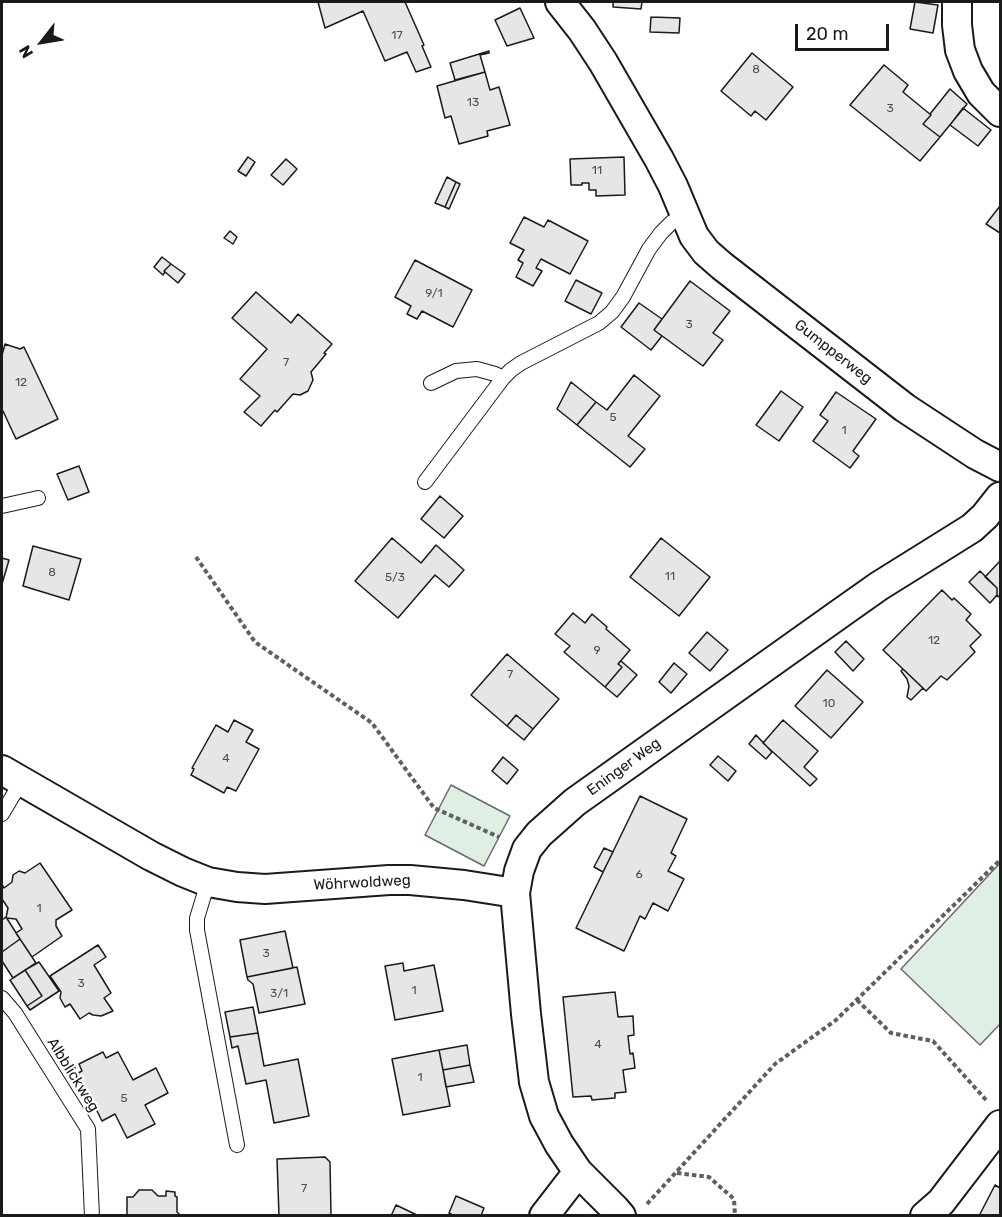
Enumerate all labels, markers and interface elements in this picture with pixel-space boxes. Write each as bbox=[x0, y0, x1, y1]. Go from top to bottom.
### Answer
north arrow bbox=[12, 12, 72, 72]
scale bar bbox=[798, 12, 892, 50]
text: 20 m bbox=[806, 23, 848, 45]
house number: 17 bbox=[391, 29, 403, 43]
text: N bbox=[15, 42, 37, 61]
house number: 8 bbox=[752, 63, 760, 77]
house number: 13 bbox=[467, 96, 479, 110]
house number: 3 bbox=[886, 102, 894, 116]
house number: 11 bbox=[592, 164, 602, 178]
house number: 9/1 bbox=[425, 287, 443, 301]
street label: Gumpperweg bbox=[791, 316, 875, 388]
house number: 3 bbox=[685, 318, 693, 332]
house number: 7 bbox=[283, 356, 289, 370]
house number: 12 bbox=[15, 376, 27, 390]
house number: 5 bbox=[609, 411, 617, 425]
house number: 1 bbox=[841, 424, 847, 438]
house number: 8 bbox=[48, 566, 56, 580]
house number: 11 bbox=[665, 570, 675, 584]
house number: 5/3 bbox=[385, 571, 405, 585]
house number: 12 bbox=[928, 634, 940, 648]
house number: 9 bbox=[593, 644, 601, 658]
house number: 7 bbox=[507, 668, 513, 682]
house number: 10 bbox=[823, 697, 835, 711]
street label: Eninger Weg bbox=[584, 734, 664, 800]
house number: 4 bbox=[222, 752, 230, 766]
house number: 6 bbox=[635, 868, 643, 882]
street label: Wöhrwoldweg bbox=[313, 871, 411, 895]
house number: 1 bbox=[36, 902, 42, 916]
house number: 3 bbox=[262, 947, 270, 961]
house number: 3 bbox=[77, 977, 85, 991]
house number: 1 bbox=[411, 984, 417, 998]
house number: 3/1 bbox=[270, 987, 288, 1001]
street label: Albblickweg bbox=[43, 1035, 103, 1115]
house number: 4 bbox=[594, 1038, 602, 1052]
house number: 1 bbox=[417, 1071, 423, 1085]
house number: 5 bbox=[120, 1092, 128, 1106]
house number: 7 bbox=[301, 1182, 307, 1196]

